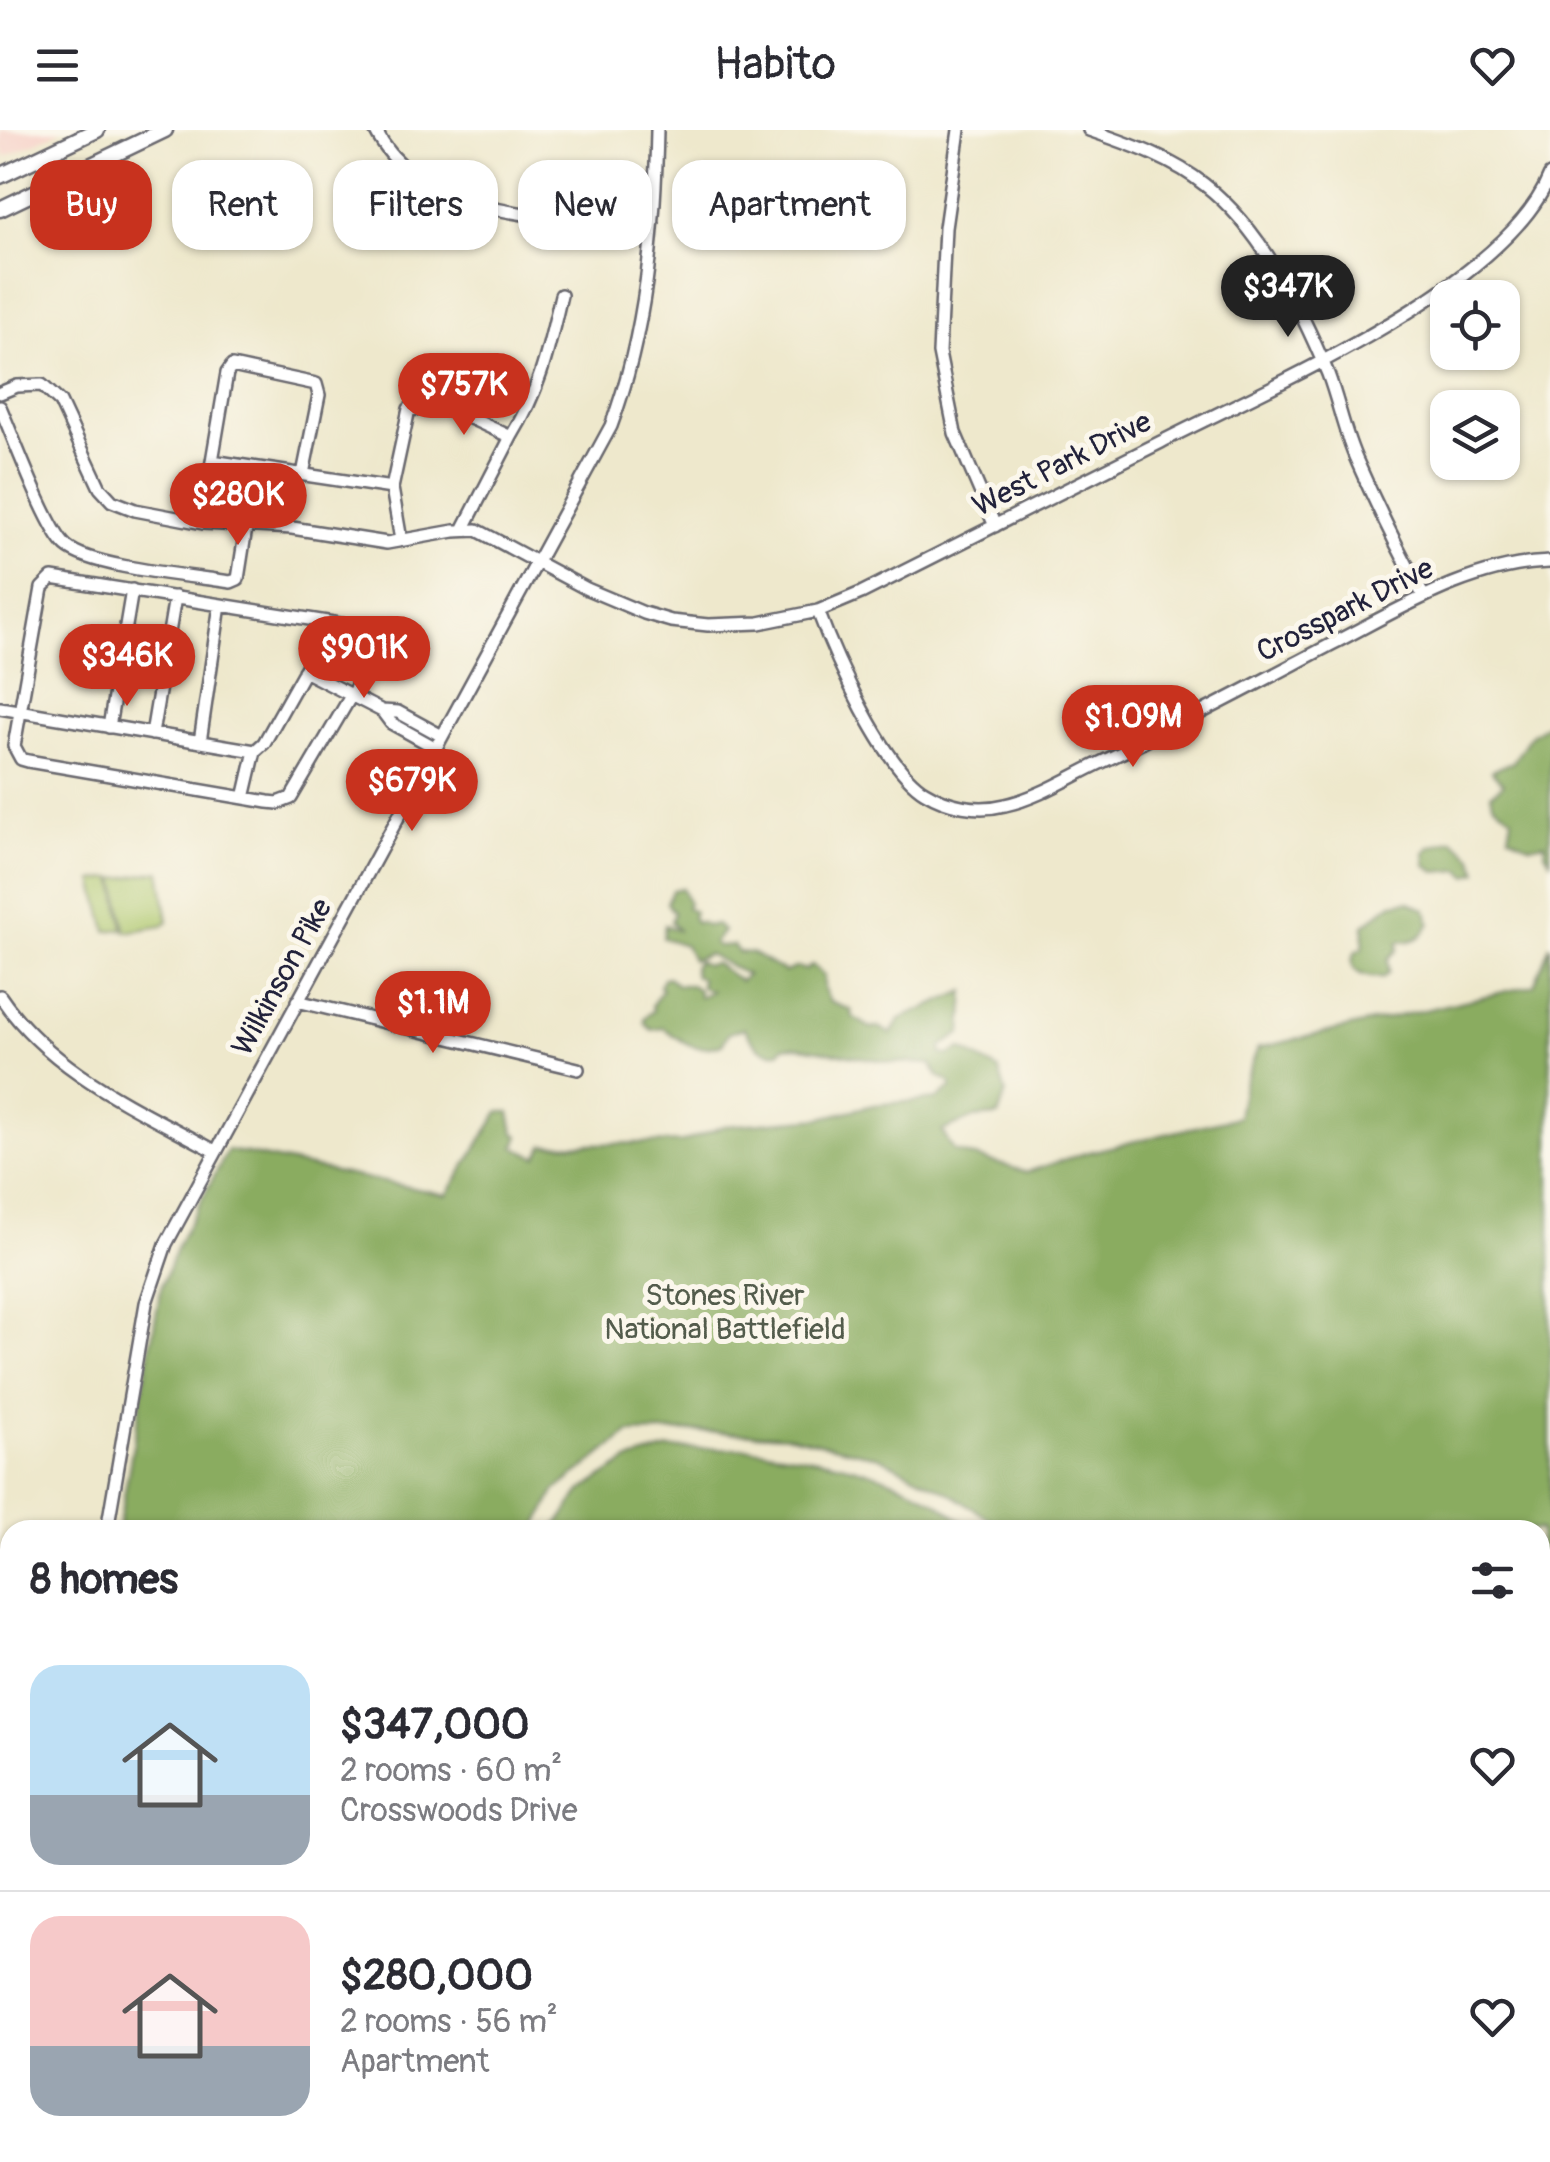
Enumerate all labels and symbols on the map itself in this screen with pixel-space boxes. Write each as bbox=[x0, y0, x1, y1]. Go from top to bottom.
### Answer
pin: $347K bbox=[1218, 255, 1358, 340]
pin: $757K bbox=[394, 353, 534, 438]
street label: West Park Drive bbox=[966, 403, 1158, 525]
pin: $280K bbox=[168, 463, 308, 548]
street label: Crosspark Drive bbox=[1250, 550, 1440, 670]
pin: $901K bbox=[294, 616, 434, 701]
pin: $346K bbox=[57, 624, 197, 709]
pin: $1.09M bbox=[1052, 685, 1214, 770]
pin: $679K bbox=[342, 749, 482, 834]
street label: Wilkinson Pike bbox=[224, 892, 340, 1062]
pin: $1.1M bbox=[363, 971, 503, 1056]
park label: Stones River National Battlefield bbox=[604, 1277, 846, 1348]

